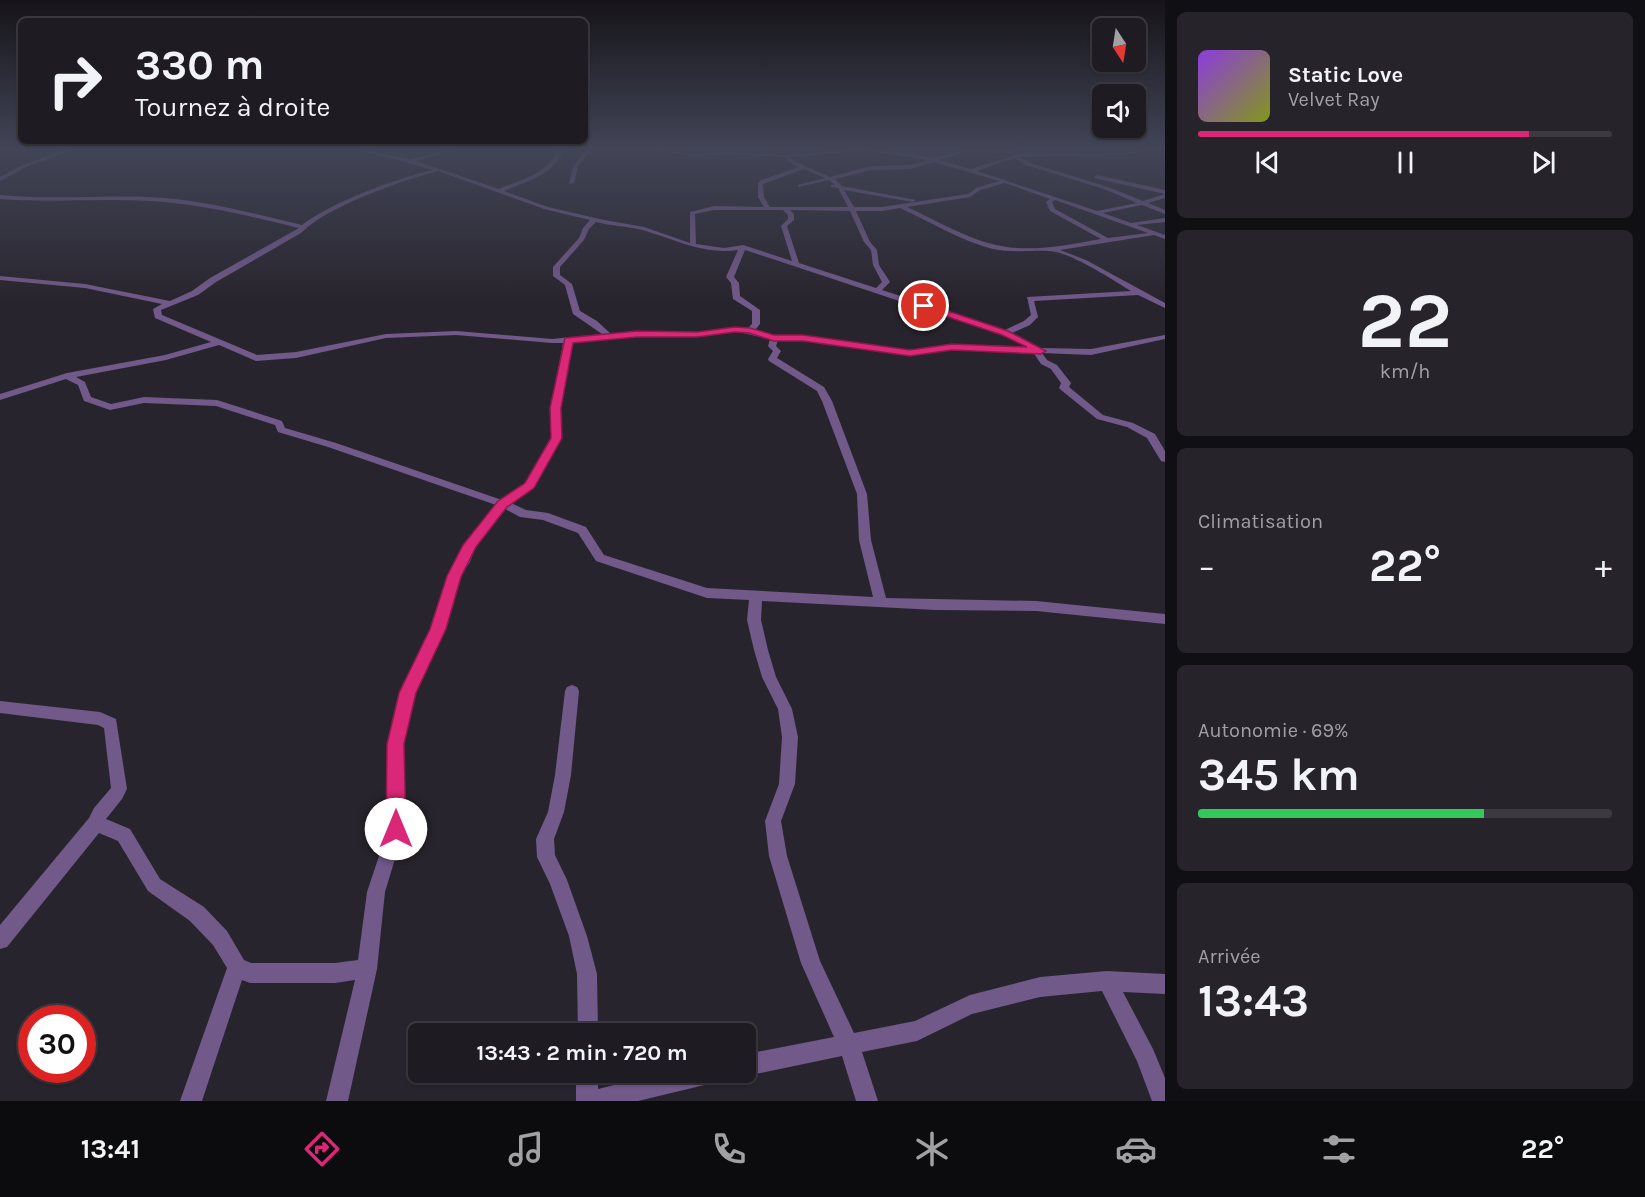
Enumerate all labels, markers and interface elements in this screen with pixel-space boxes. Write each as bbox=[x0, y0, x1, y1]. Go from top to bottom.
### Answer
north arrow bbox=[1092, 18, 1146, 72]
map controls bbox=[1092, 18, 1146, 138]
text: 330 m bbox=[135, 40, 264, 90]
icon: right bbox=[36, 42, 114, 120]
text: Static Love bbox=[1288, 62, 1403, 88]
button: sound bbox=[1092, 84, 1146, 138]
text: Velvet Ray bbox=[1288, 88, 1380, 111]
text: Tournez à droite bbox=[135, 91, 330, 123]
icon: previous bbox=[1251, 146, 1284, 179]
icon: pause bbox=[1389, 146, 1422, 179]
icon: next bbox=[1527, 146, 1560, 179]
text: 22 bbox=[1358, 275, 1452, 367]
pin bbox=[898, 280, 949, 331]
icon: arrive bbox=[907, 289, 940, 322]
text: km/h bbox=[1380, 360, 1430, 383]
text: Climatisation bbox=[1198, 510, 1323, 533]
text: 22° bbox=[1369, 540, 1441, 592]
text: − bbox=[1198, 547, 1215, 585]
text: + bbox=[1595, 547, 1612, 585]
text: Autonomie · 69% bbox=[1198, 719, 1349, 742]
text: 345 km bbox=[1198, 749, 1360, 801]
position arrow bbox=[364, 797, 428, 861]
text: Arrivée bbox=[1198, 945, 1261, 968]
text: 13:43 bbox=[1198, 975, 1309, 1027]
speed limit sign: 30 bbox=[18, 1005, 96, 1083]
text: 13:43 · 2 min · 720 m bbox=[476, 1040, 688, 1066]
icon: directions bbox=[301, 1128, 343, 1170]
icon: music bbox=[505, 1128, 547, 1170]
icon: phone bbox=[708, 1128, 750, 1170]
icon: climate bbox=[911, 1128, 953, 1170]
icon: car bbox=[1115, 1128, 1157, 1170]
icon: filters bbox=[1318, 1128, 1360, 1170]
text: 13:41 bbox=[81, 1133, 140, 1165]
text: 22° bbox=[1521, 1133, 1564, 1165]

